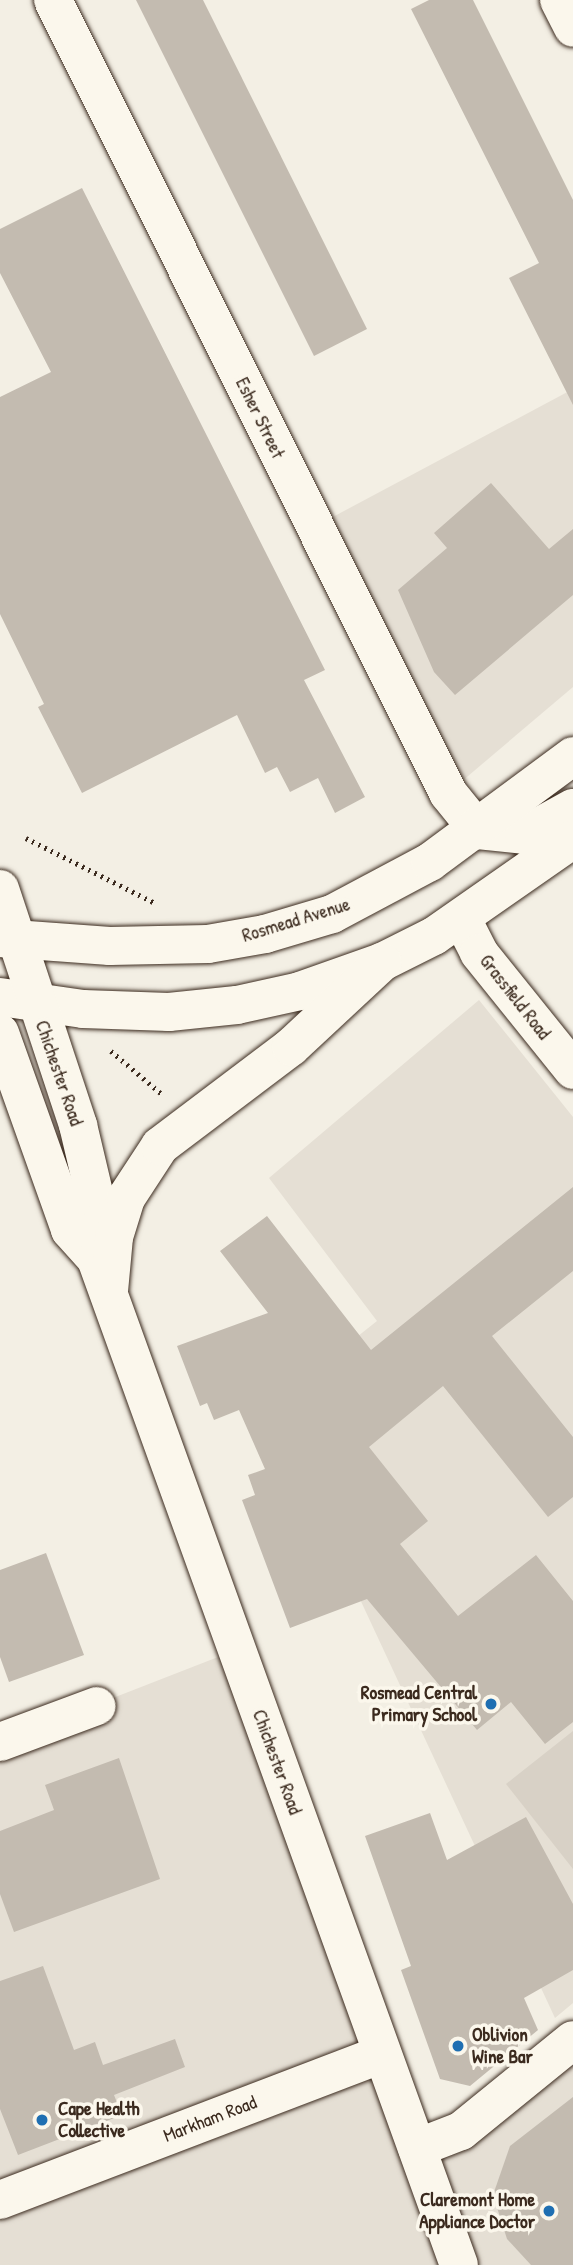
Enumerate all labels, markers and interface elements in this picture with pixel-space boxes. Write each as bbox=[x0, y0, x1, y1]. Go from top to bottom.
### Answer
street label: Esher Street bbox=[231, 374, 289, 462]
street label: Rosmead Avenue bbox=[239, 893, 353, 947]
street label: Grassfield Road bbox=[475, 950, 555, 1044]
street label: Chichester Road bbox=[30, 1017, 88, 1129]
place label: Rosmead Central Primary School bbox=[361, 1682, 477, 1726]
marker: Rosmead Central Primary School bbox=[483, 1696, 499, 1712]
street label: Chichester Road bbox=[248, 1707, 306, 1817]
place label: Oblivion Wine Bar bbox=[472, 2024, 533, 2068]
marker: Oblivion Wine Bar bbox=[450, 2038, 466, 2054]
street label: Markham Road bbox=[160, 2091, 260, 2147]
place label: Cape Health Collective bbox=[58, 2098, 139, 2142]
marker: Cape Health Collective bbox=[32, 2110, 52, 2130]
place label: Claremont Home Appliance Doctor bbox=[419, 2189, 535, 2233]
marker: Claremont Home Appliance Doctor bbox=[541, 2203, 557, 2219]

